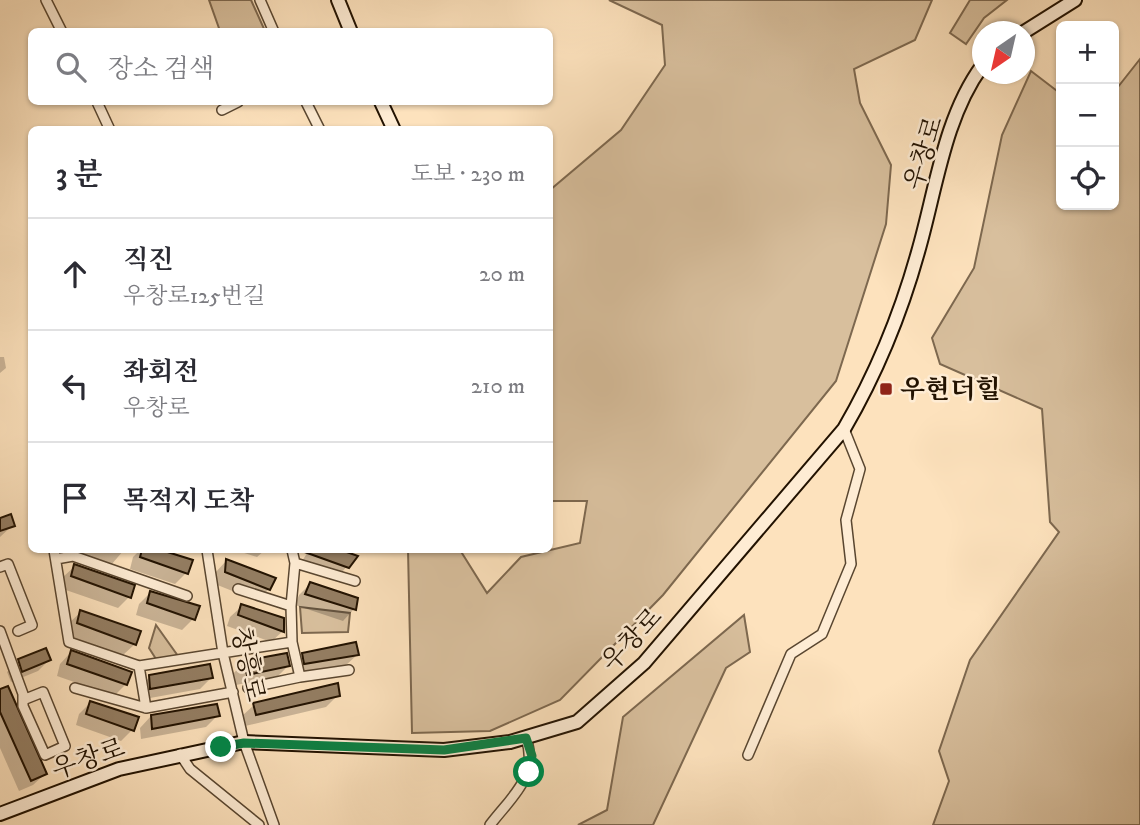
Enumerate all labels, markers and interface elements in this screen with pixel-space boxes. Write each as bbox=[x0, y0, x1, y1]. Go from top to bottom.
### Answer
north arrow bbox=[972, 21, 1035, 84]
map controls bbox=[1056, 21, 1119, 210]
button: + bbox=[1056, 21, 1119, 84]
search box bbox=[28, 28, 553, 105]
icon: search bbox=[52, 48, 90, 86]
text: 장소 검색 bbox=[108, 53, 214, 86]
button: − bbox=[1056, 84, 1119, 147]
street label: 우창로 bbox=[898, 113, 951, 194]
button: locate bbox=[1056, 147, 1119, 210]
text: 3 분 bbox=[56, 157, 103, 194]
text: 도보 · 230 m bbox=[411, 160, 525, 189]
text: 직진 bbox=[123, 244, 173, 277]
icon: ahead bbox=[56, 255, 94, 293]
text: 20 m bbox=[479, 260, 525, 289]
text: 우창로125번길 bbox=[123, 282, 265, 311]
text: 좌회전 bbox=[123, 356, 198, 389]
icon: left bbox=[56, 367, 94, 405]
text: 210 m bbox=[471, 372, 525, 401]
place label: 우현더힐 bbox=[900, 374, 1000, 407]
marker: 우현더힐 bbox=[878, 381, 894, 397]
text: 우창로 bbox=[123, 394, 190, 423]
icon: arrive bbox=[56, 479, 94, 517]
text: 목적지 도착 bbox=[123, 485, 254, 518]
street label: 우창로 bbox=[594, 601, 670, 679]
street label: 창흥로 bbox=[224, 624, 272, 705]
route end bbox=[205, 731, 236, 762]
street label: 우창로 bbox=[47, 732, 129, 787]
route start bbox=[513, 756, 544, 787]

